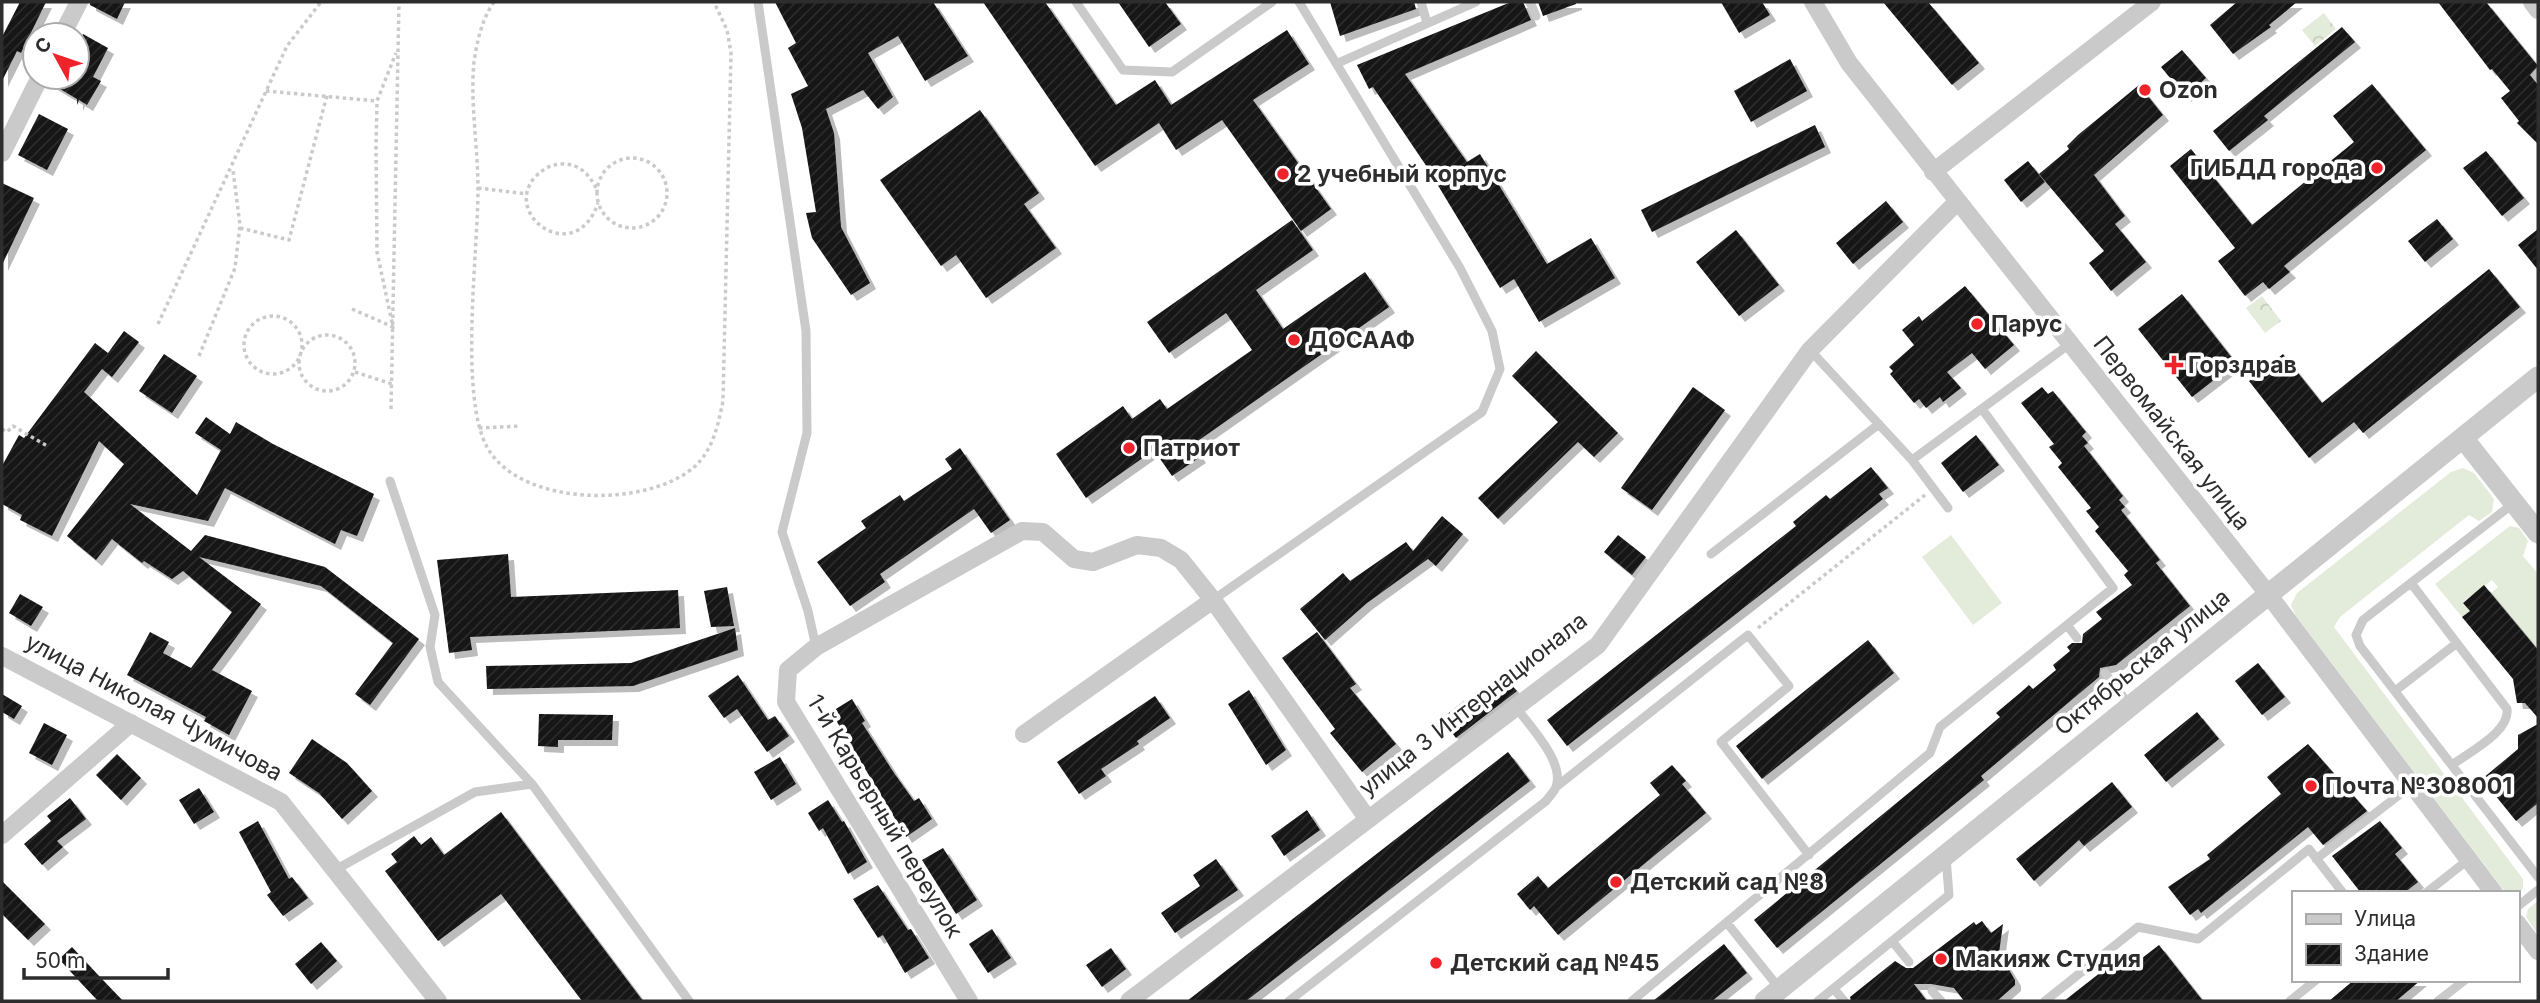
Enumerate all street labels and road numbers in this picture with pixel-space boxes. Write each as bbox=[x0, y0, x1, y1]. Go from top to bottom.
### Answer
street label: Первомайская улица bbox=[2087, 330, 2257, 536]
street label: Октябрьская улица bbox=[2049, 583, 2235, 741]
street label: улица 3 Интернационала bbox=[1353, 606, 1593, 802]
street label: улица Николая Чумичова bbox=[21, 627, 287, 787]
street label: 1-й Карьерный переулок bbox=[801, 689, 969, 943]

